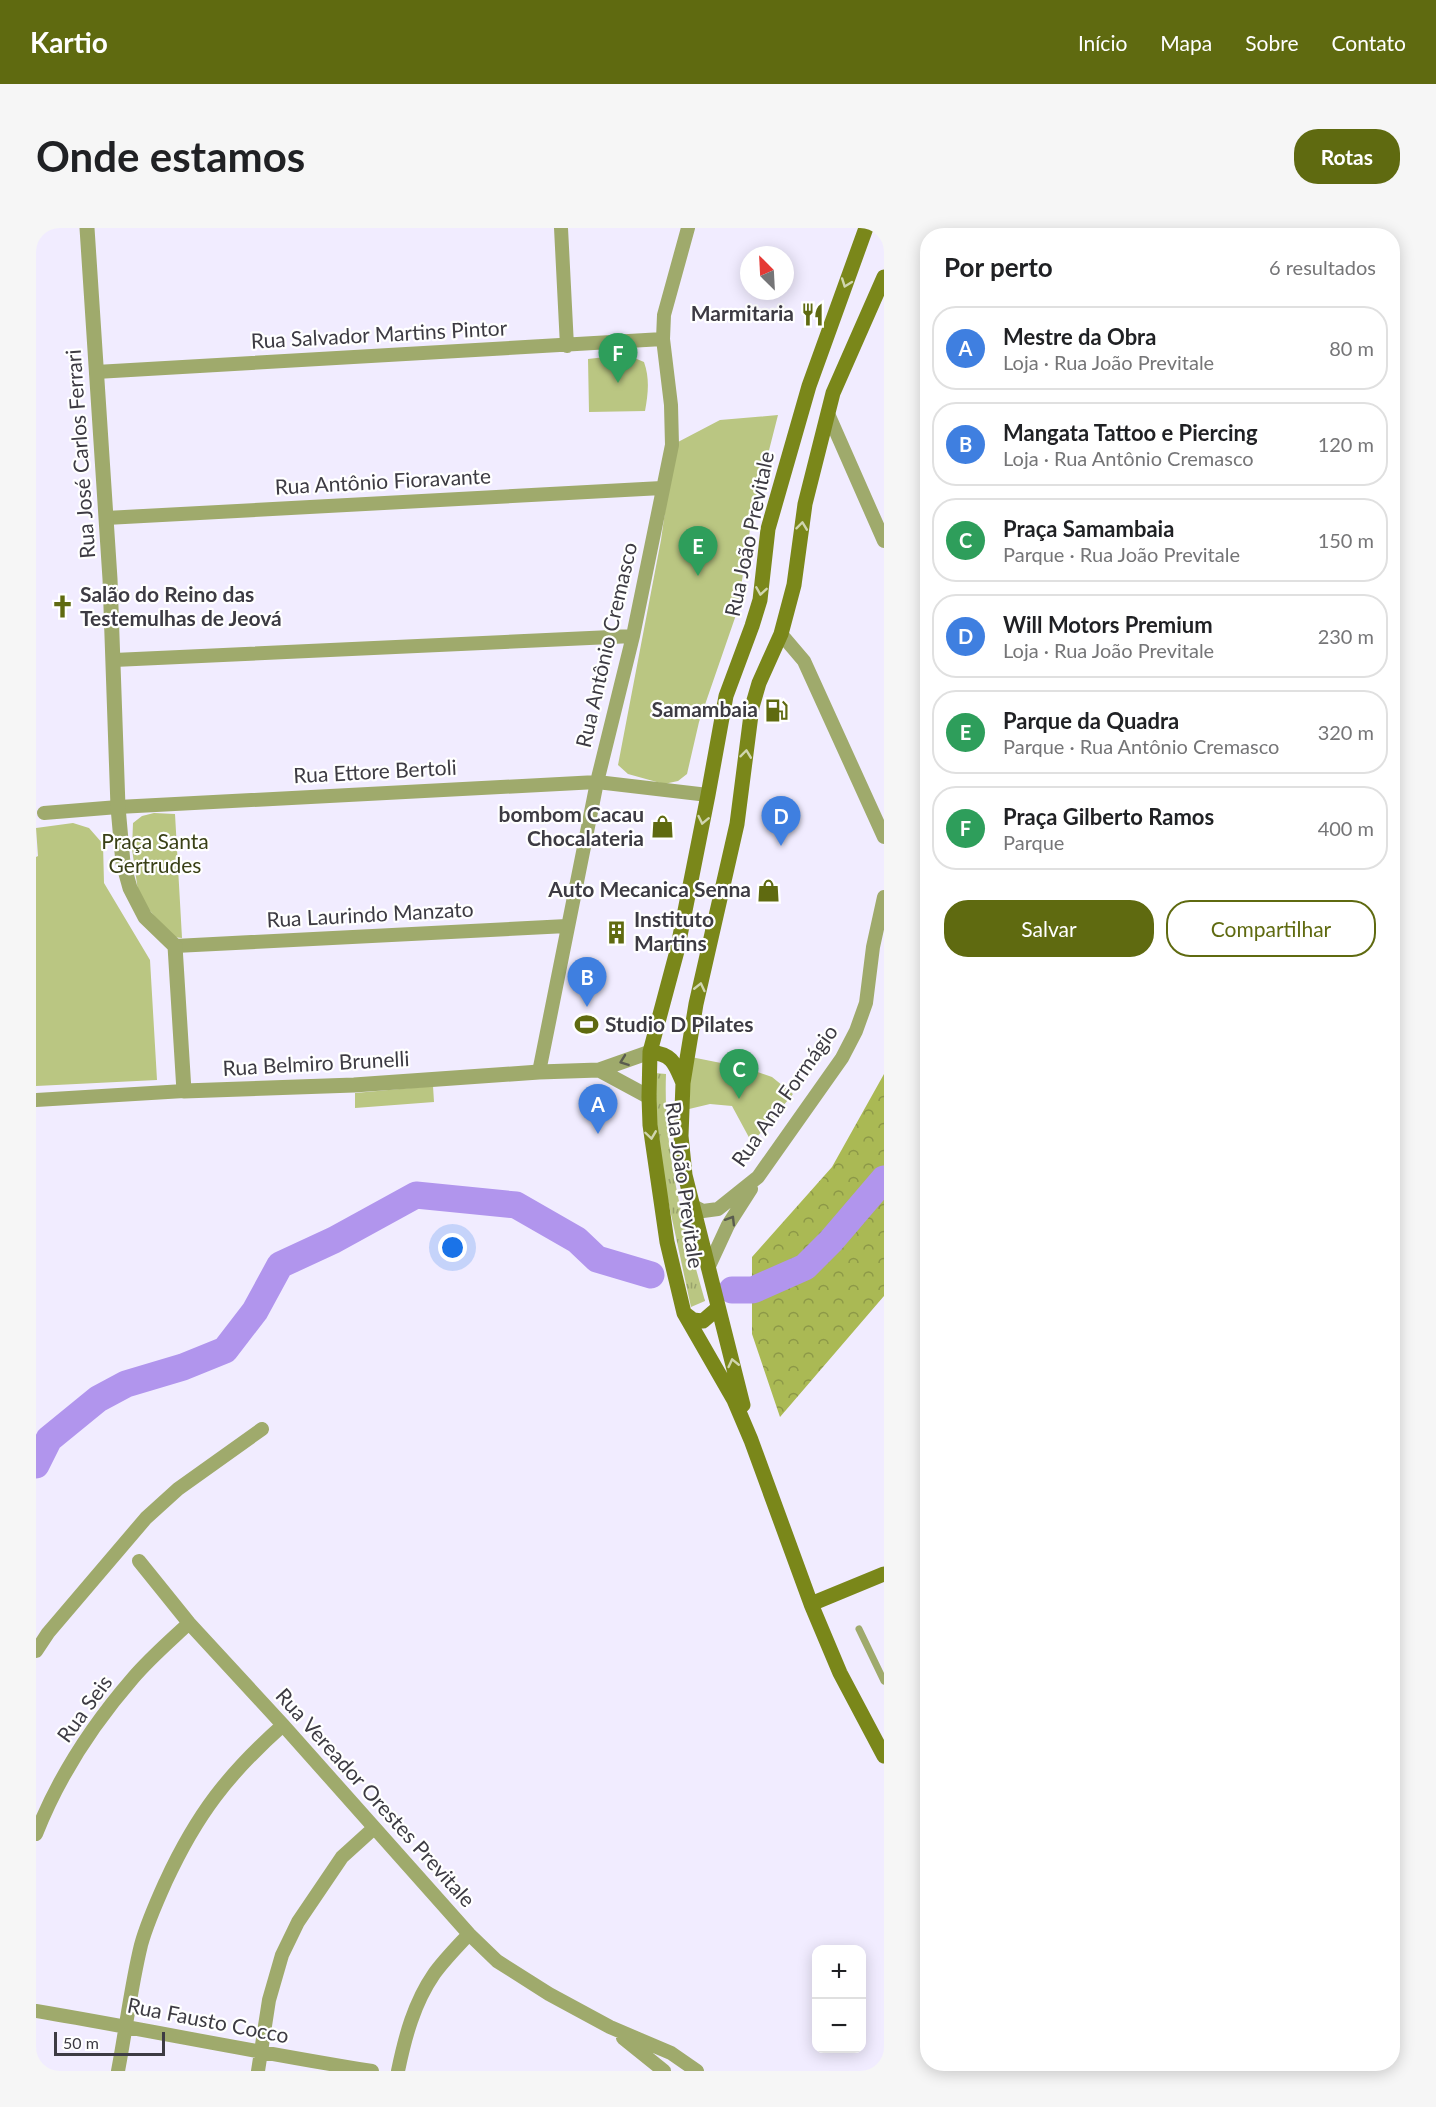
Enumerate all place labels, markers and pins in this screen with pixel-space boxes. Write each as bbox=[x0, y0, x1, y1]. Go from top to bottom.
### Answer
place label: Marmitaria bbox=[691, 300, 794, 325]
restaurant icon: Marmitaria bbox=[799, 301, 825, 327]
pin: F bbox=[598, 334, 638, 383]
pin: E bbox=[678, 526, 718, 576]
place label: Salão do Reino das Testemulhas de Jeová bbox=[80, 581, 282, 630]
church icon: Salão do Reino das Testemulhas de Jeová bbox=[49, 594, 75, 620]
place label: Samambaia bbox=[652, 696, 758, 721]
fuel station icon: Samambaia bbox=[763, 697, 789, 723]
pin: D bbox=[762, 796, 800, 846]
place label: bombom Cacau Chocalateria bbox=[499, 801, 644, 850]
shop icon: bombom Cacau Chocalateria bbox=[649, 814, 675, 840]
place label: Auto Mecanica Senna bbox=[547, 876, 751, 901]
shop icon: Auto Mecanica Senna bbox=[756, 877, 782, 903]
place label: Instituto Martins bbox=[634, 906, 714, 955]
building icon: Instituto Martins bbox=[603, 919, 629, 945]
pin: B bbox=[568, 958, 606, 1007]
place label: Studio D Pilates bbox=[605, 1011, 753, 1036]
sports icon: Studio D Pilates bbox=[574, 1012, 600, 1038]
pin: C bbox=[720, 1050, 758, 1099]
pin: A bbox=[578, 1084, 618, 1134]

